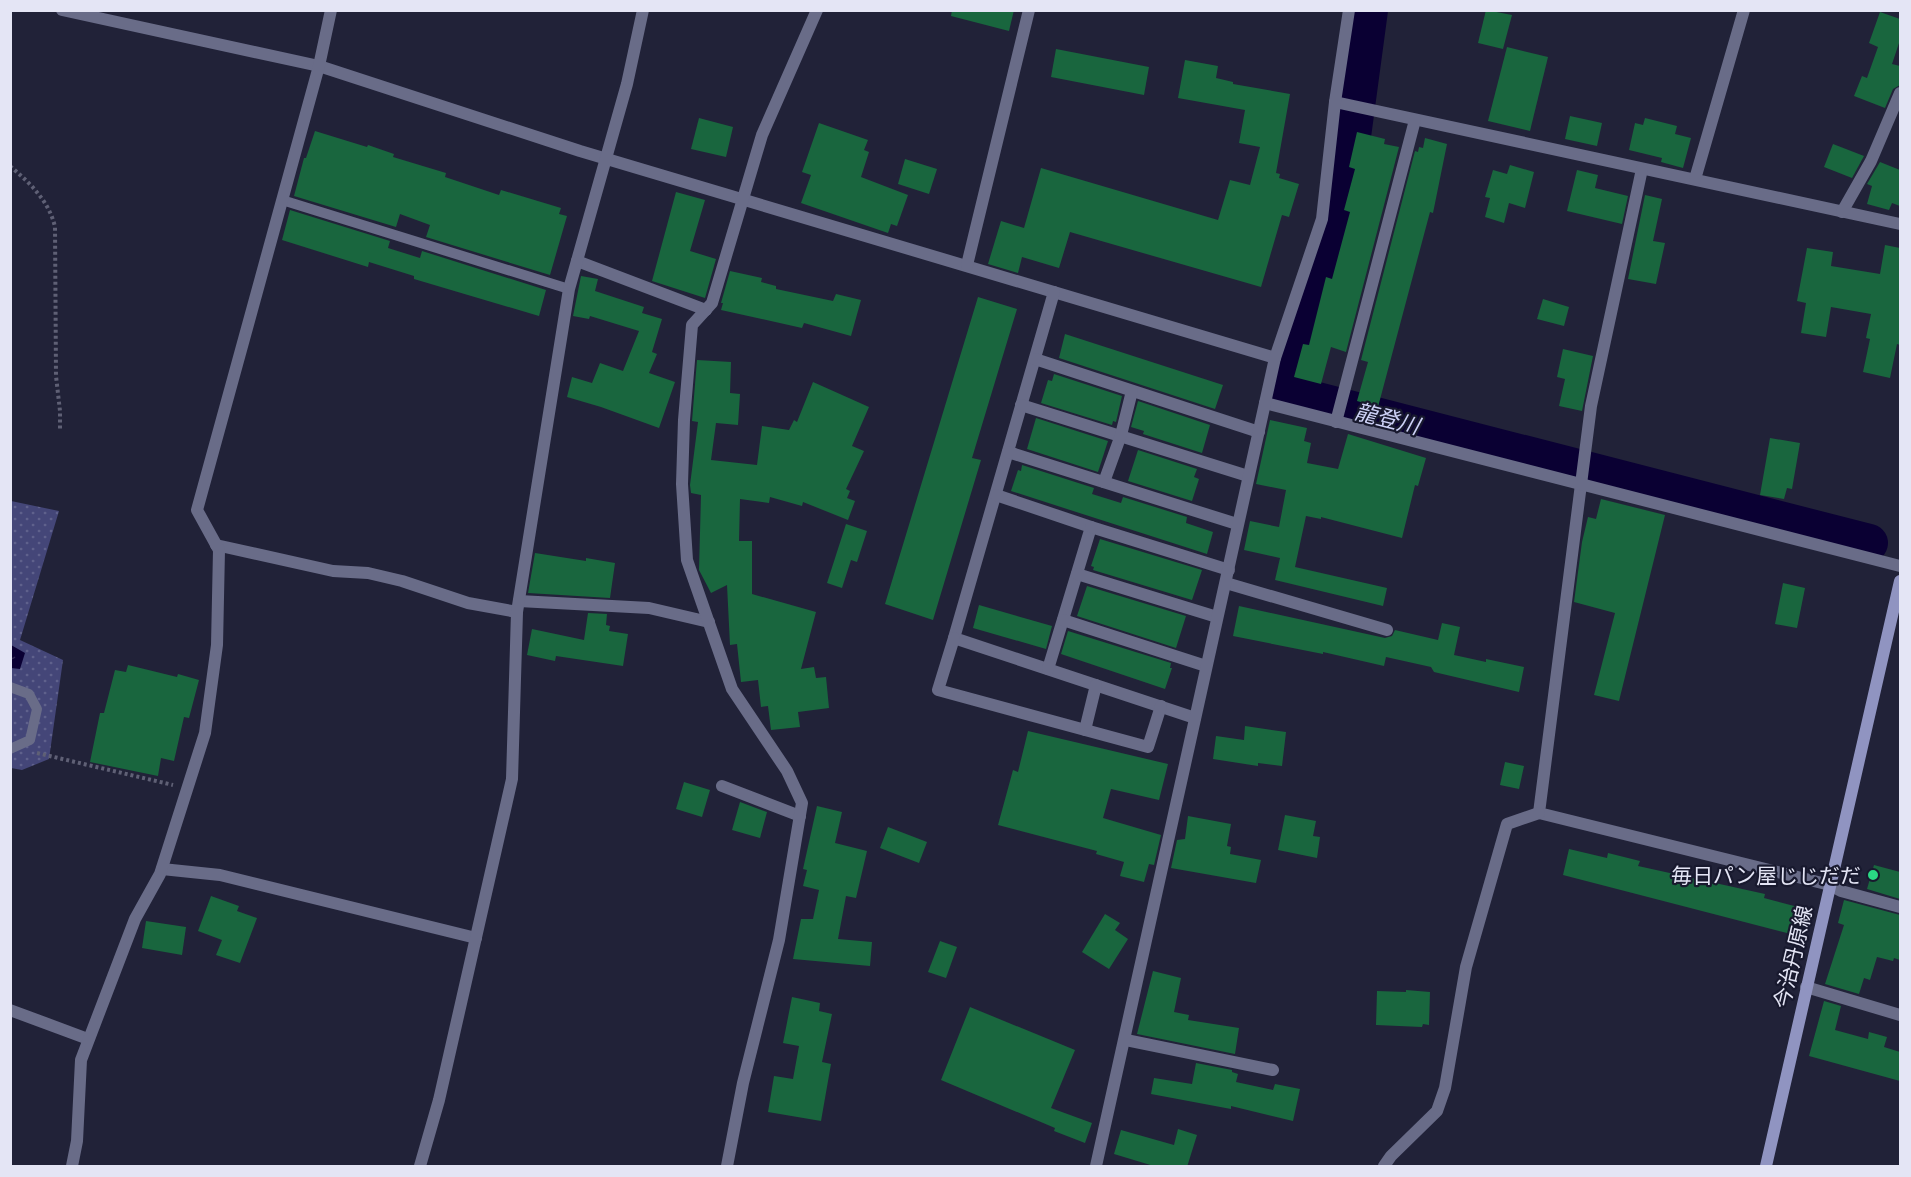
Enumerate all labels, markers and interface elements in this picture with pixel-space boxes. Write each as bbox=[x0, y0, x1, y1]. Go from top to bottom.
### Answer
water label: 龍登川 bbox=[1352, 398, 1424, 441]
place label: 毎日パン屋じじだだ bbox=[1671, 863, 1861, 888]
marker: 毎日パン屋じじだだ bbox=[1866, 868, 1880, 882]
street label: 今治丹原線 bbox=[1769, 903, 1817, 1011]

